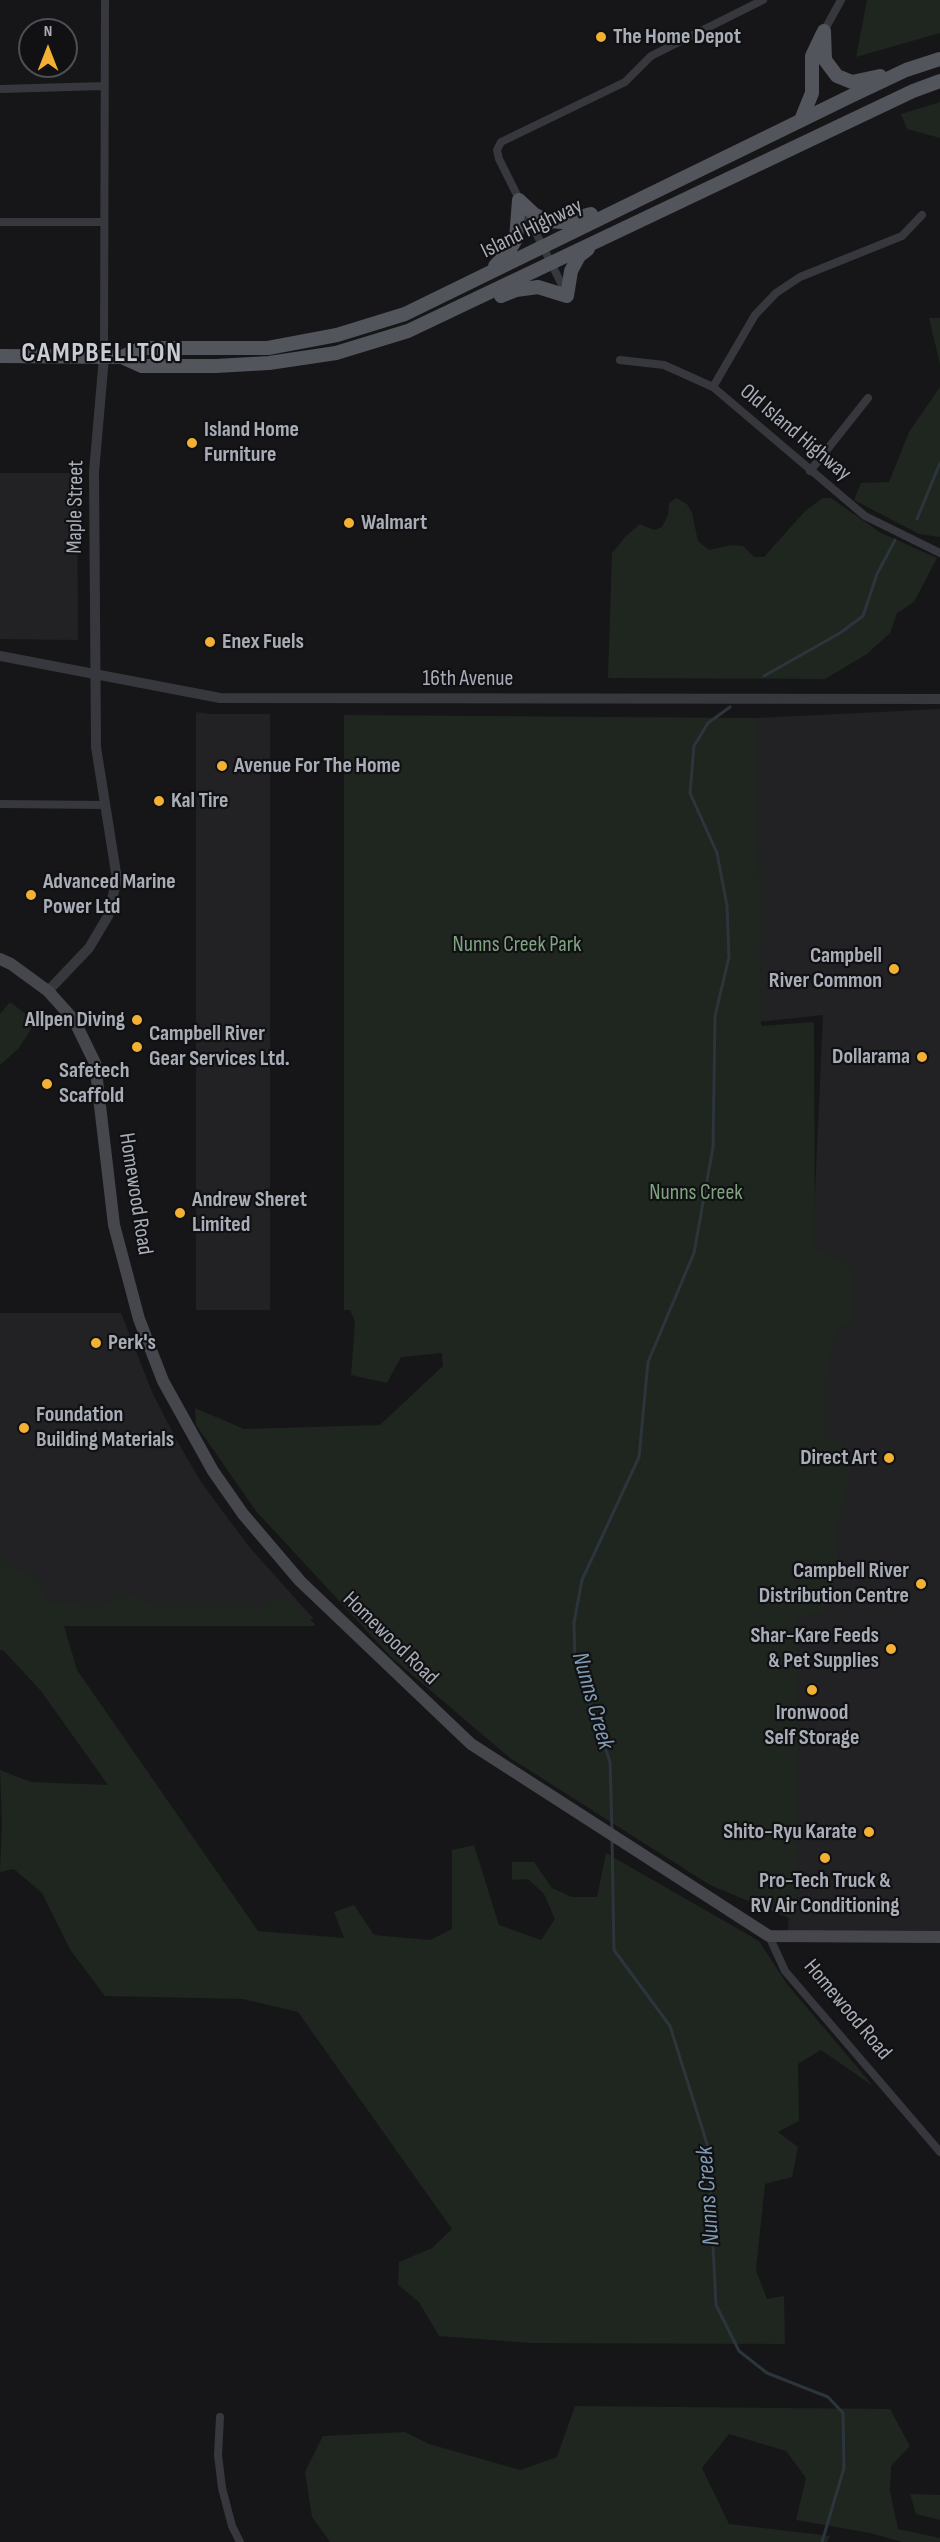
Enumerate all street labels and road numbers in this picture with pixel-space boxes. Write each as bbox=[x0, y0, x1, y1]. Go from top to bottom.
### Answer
street label: Island Highway bbox=[477, 193, 587, 265]
street label: Old Island Highway bbox=[734, 379, 856, 487]
street label: Maple Street bbox=[62, 460, 90, 554]
street label: 16th Avenue bbox=[423, 666, 513, 692]
street label: Homewood Road bbox=[112, 1131, 158, 1257]
street label: Homewood Road bbox=[337, 1587, 443, 1691]
street label: Homewood Road bbox=[797, 1954, 897, 2066]

